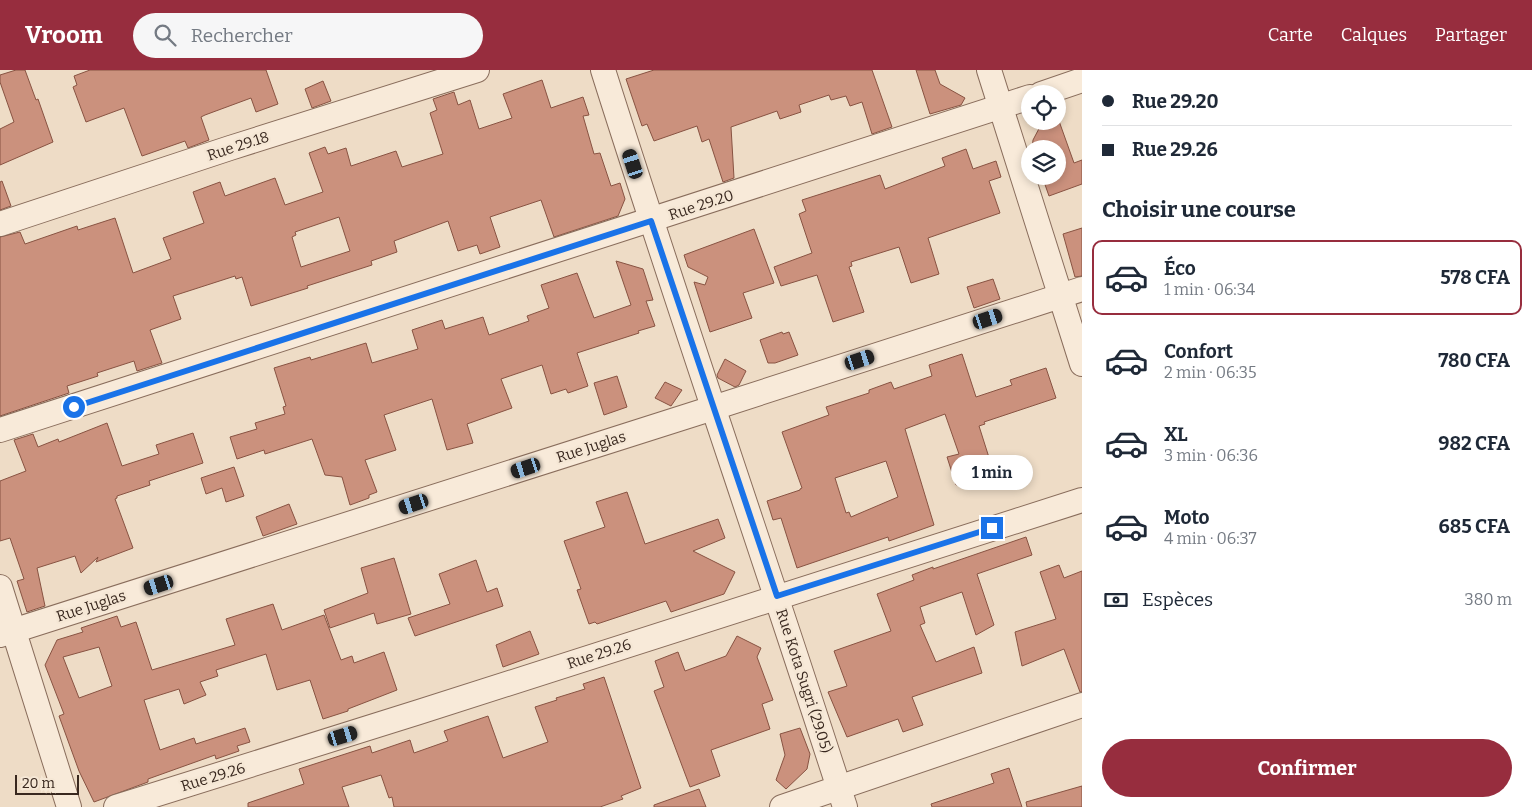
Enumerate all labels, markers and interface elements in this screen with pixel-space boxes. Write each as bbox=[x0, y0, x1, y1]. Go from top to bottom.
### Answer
search box bbox=[133, 13, 483, 58]
text: Vroom bbox=[25, 21, 103, 49]
icon: search bbox=[151, 21, 179, 49]
text: Rechercher bbox=[191, 24, 293, 47]
text: Carte bbox=[1268, 24, 1313, 46]
text: Calques bbox=[1341, 24, 1407, 46]
text: Partager bbox=[1435, 24, 1507, 46]
map controls bbox=[1021, 85, 1066, 185]
button: locate bbox=[1021, 85, 1066, 130]
text: Rue 29.20 bbox=[1132, 90, 1218, 113]
street label: Rue 29.18 bbox=[205, 128, 271, 164]
text: Rue 29.26 bbox=[1132, 138, 1218, 161]
button: layers bbox=[1021, 140, 1066, 185]
car bbox=[621, 147, 644, 181]
street label: Rue 29.20 bbox=[666, 186, 736, 224]
text: Choisir une course bbox=[1102, 196, 1296, 223]
icon: car bbox=[1104, 255, 1149, 300]
text: Éco bbox=[1164, 257, 1196, 280]
text: 578 CFA bbox=[1440, 266, 1510, 289]
text: 1 min · 06:34 bbox=[1164, 280, 1255, 299]
car bbox=[971, 307, 1004, 331]
icon: car bbox=[1104, 338, 1149, 383]
text: Confort bbox=[1164, 340, 1233, 363]
car bbox=[843, 348, 876, 372]
text: 780 CFA bbox=[1438, 349, 1510, 372]
text: 2 min · 06:35 bbox=[1164, 363, 1257, 382]
route start bbox=[63, 396, 85, 418]
icon: car bbox=[1104, 421, 1149, 466]
text: XL bbox=[1164, 423, 1188, 446]
street label: Rue Juglas bbox=[554, 427, 628, 467]
text: 982 CFA bbox=[1438, 432, 1510, 455]
text: 3 min · 06:36 bbox=[1164, 446, 1258, 465]
car bbox=[509, 456, 542, 480]
callout: 1 min bbox=[951, 456, 1033, 490]
text: 1 min bbox=[972, 463, 1012, 482]
car bbox=[397, 492, 430, 516]
icon: car bbox=[1104, 504, 1149, 549]
text: Moto bbox=[1164, 506, 1210, 529]
text: 685 CFA bbox=[1439, 515, 1510, 538]
route end bbox=[981, 517, 1003, 539]
text: 4 min · 06:37 bbox=[1164, 529, 1257, 548]
car bbox=[142, 573, 175, 597]
street label: Rue Juglas bbox=[54, 586, 128, 626]
icon: cash bbox=[1102, 586, 1130, 614]
text: Espèces bbox=[1142, 588, 1213, 611]
text: 380 m bbox=[1465, 590, 1512, 609]
street label: Rue Kota Sugri (29.05) bbox=[772, 607, 836, 755]
street label: Rue 29.26 bbox=[565, 635, 634, 673]
car bbox=[326, 724, 359, 748]
button: Confirmer bbox=[1102, 739, 1512, 797]
street label: Rue 29.26 bbox=[179, 759, 248, 795]
scale bar bbox=[15, 772, 79, 795]
text: 20 m bbox=[22, 775, 55, 792]

